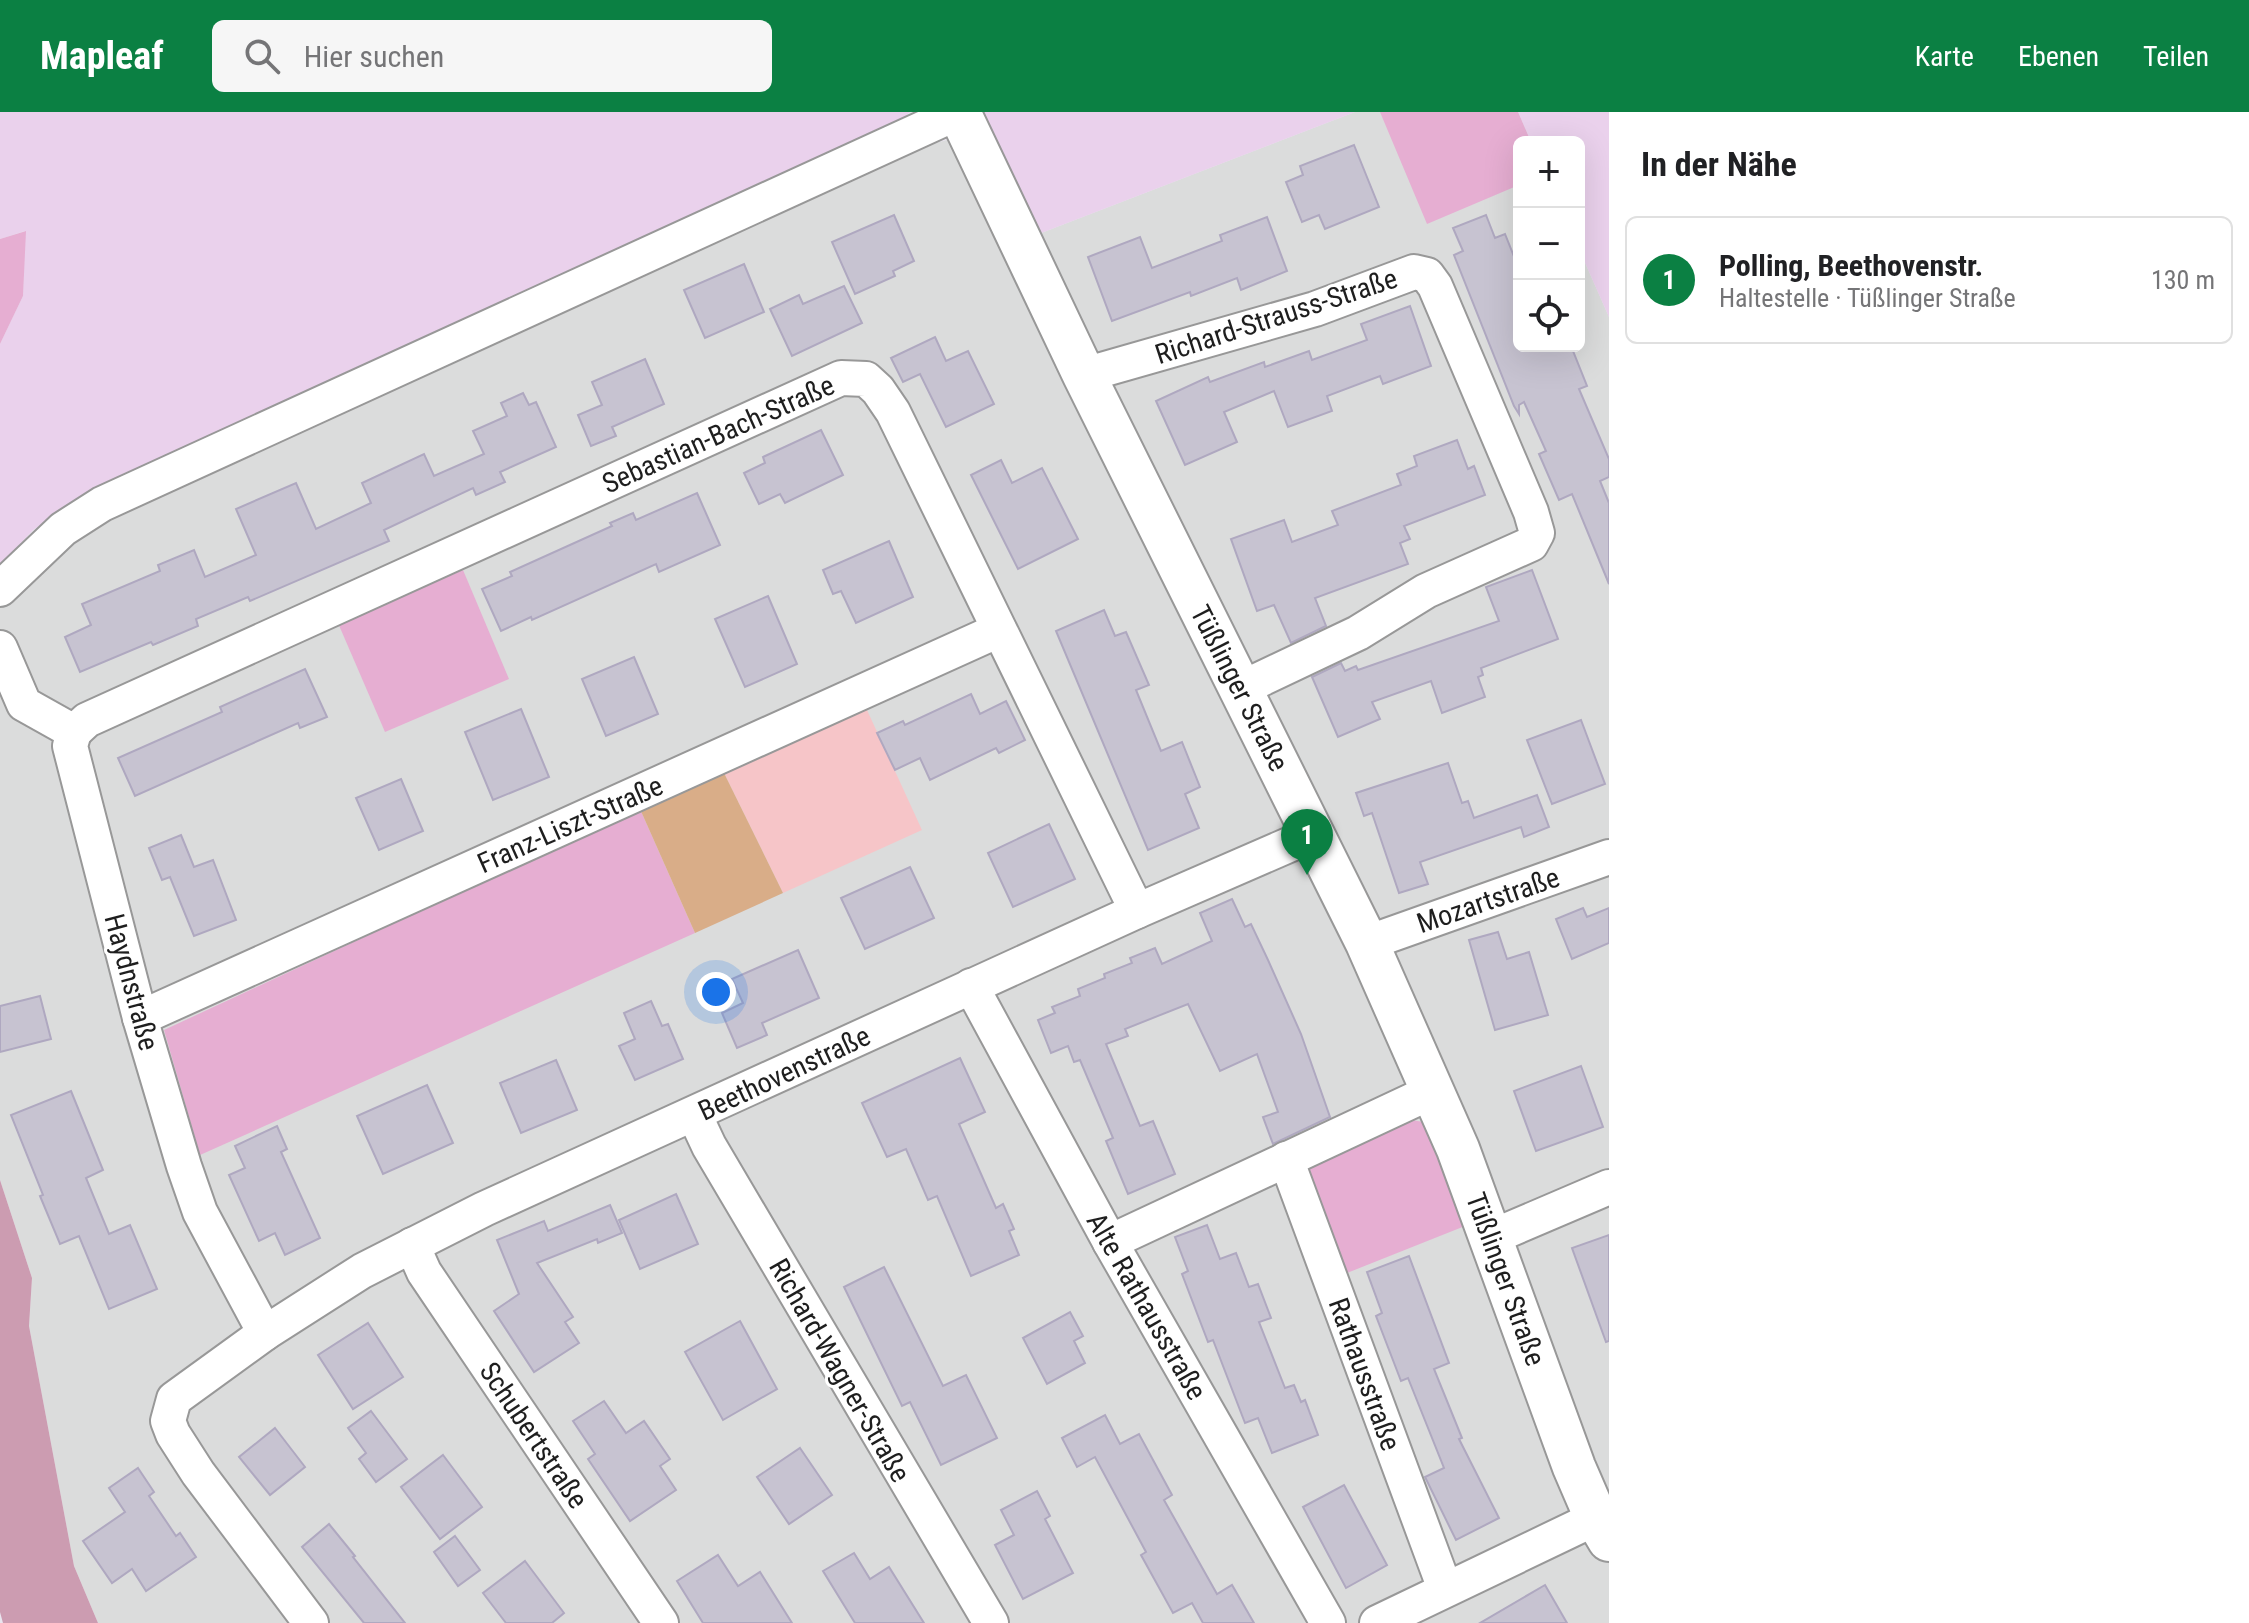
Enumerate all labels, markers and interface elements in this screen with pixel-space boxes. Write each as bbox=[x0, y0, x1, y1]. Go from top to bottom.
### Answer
search box bbox=[212, 20, 772, 92]
text: Mapleaf bbox=[40, 34, 164, 78]
icon: search bbox=[240, 34, 284, 78]
text: Hier suchen bbox=[304, 39, 444, 74]
text: Karte bbox=[1915, 40, 1974, 73]
text: Ebenen bbox=[2018, 40, 2099, 73]
text: Teilen bbox=[2143, 40, 2209, 73]
map controls bbox=[1513, 136, 1585, 352]
button: + bbox=[1513, 136, 1585, 208]
text: In der Nähe bbox=[1641, 144, 1797, 184]
button: − bbox=[1513, 208, 1585, 280]
text: Polling, Beethovenstr. bbox=[1719, 248, 1983, 283]
street label: Richard-Strauss-Straße bbox=[1151, 262, 1401, 371]
text: 1 bbox=[1662, 265, 1676, 295]
text: 130 m bbox=[2151, 265, 2215, 295]
button: locate bbox=[1513, 280, 1585, 352]
text: Haltestelle · Tüßlinger Straße bbox=[1719, 283, 2016, 313]
street label: Sebastian-Bach-Straße bbox=[597, 368, 839, 500]
street label: Tüßlinger Straße bbox=[1184, 600, 1295, 777]
street label: Franz-Liszt-Straße bbox=[472, 769, 668, 880]
pin: 1 bbox=[1281, 809, 1333, 875]
street label: Mozartstraße bbox=[1413, 861, 1564, 940]
street label: Haydnstraße bbox=[98, 910, 166, 1054]
your location bbox=[696, 972, 736, 1012]
street label: Beethovenstraße bbox=[693, 1019, 875, 1128]
street label: Tüßlinger Straße bbox=[1459, 1188, 1552, 1370]
street label: Alte Rathausstraße bbox=[1080, 1207, 1213, 1406]
street label: Richard-Wagner-Straße bbox=[762, 1253, 917, 1488]
street label: Rathausstraße bbox=[1322, 1293, 1407, 1455]
street label: Schubertstraße bbox=[473, 1356, 595, 1515]

